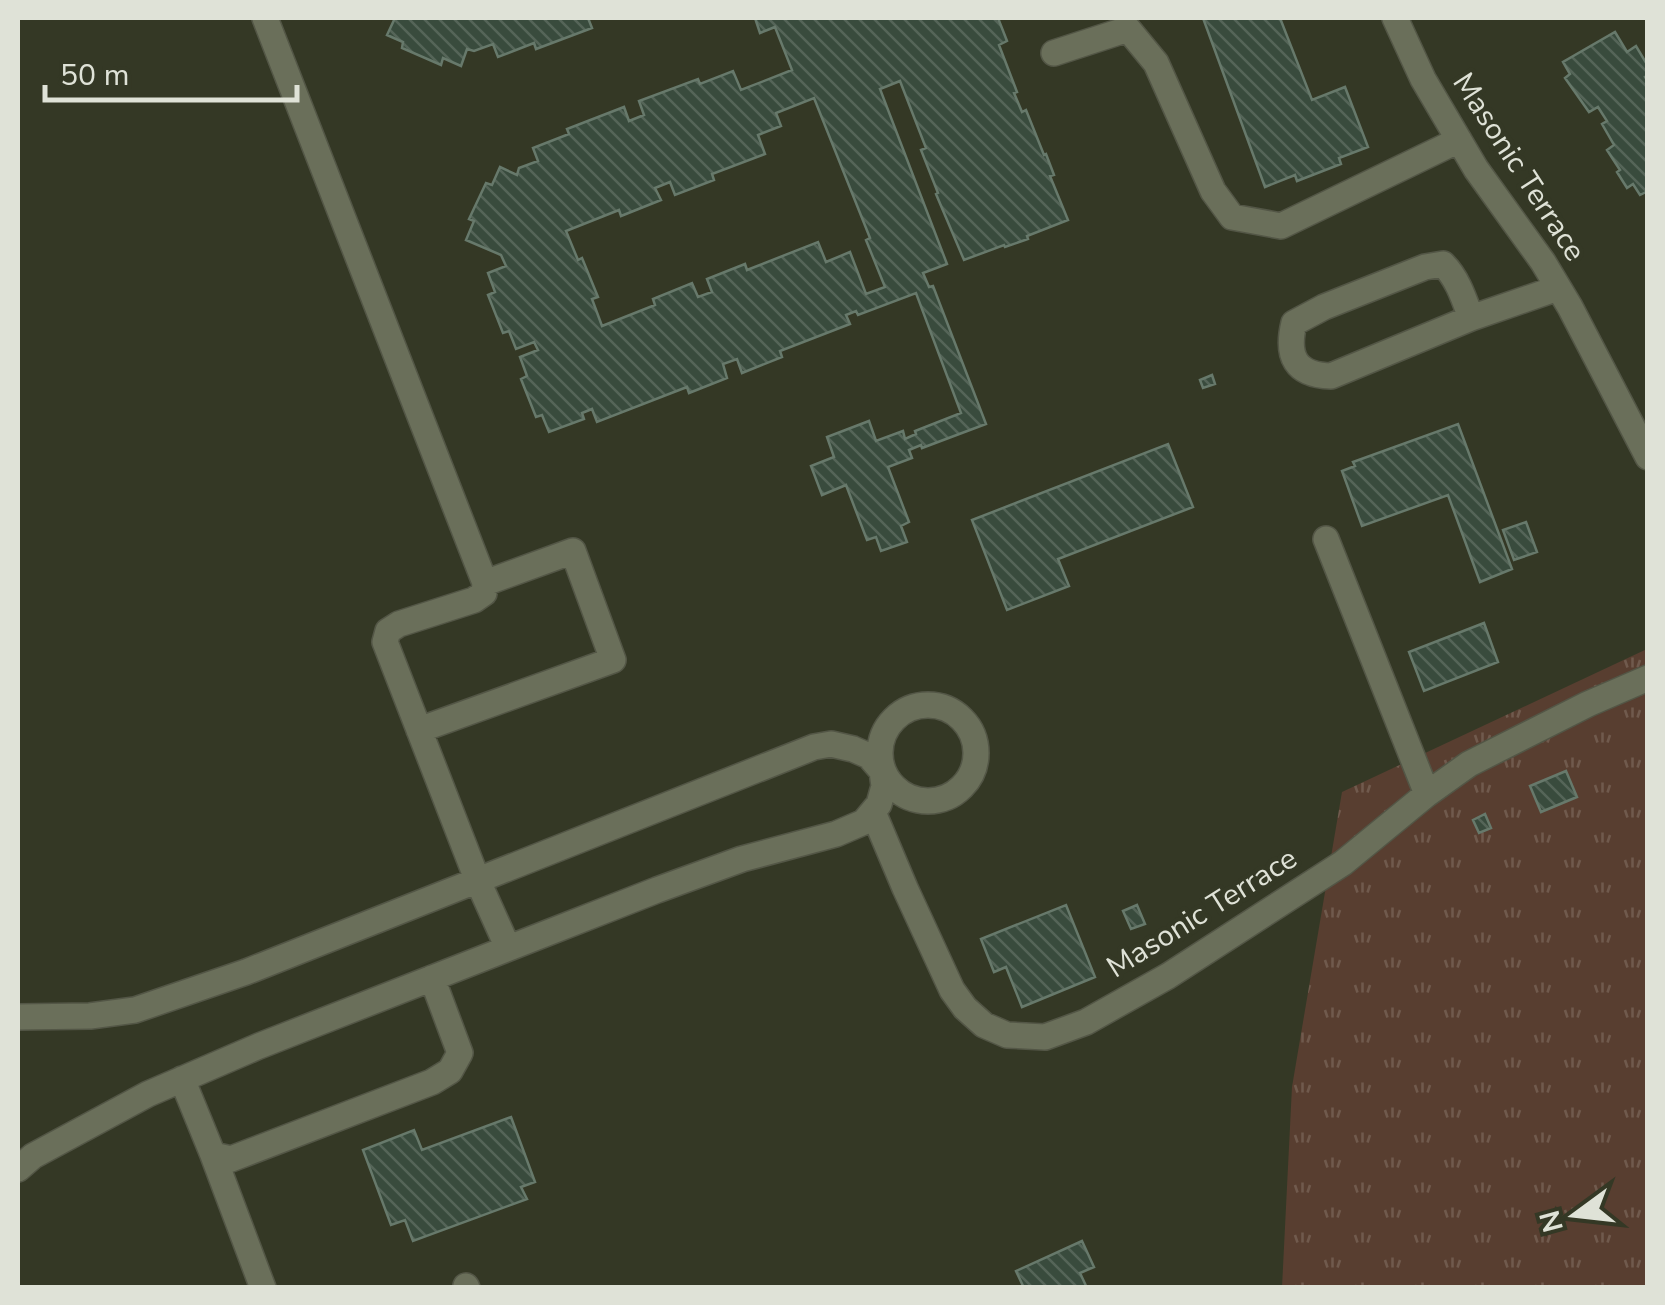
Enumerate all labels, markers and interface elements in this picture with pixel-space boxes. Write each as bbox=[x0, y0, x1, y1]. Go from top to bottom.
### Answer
scale bar bbox=[45, 40, 298, 102]
text: 50 m bbox=[60, 55, 129, 96]
street label: Masonic Terrace bbox=[1443, 65, 1595, 269]
street label: Masonic Terrace bbox=[1099, 838, 1305, 988]
north arrow bbox=[1525, 1165, 1625, 1265]
text: N bbox=[1531, 1206, 1573, 1236]

